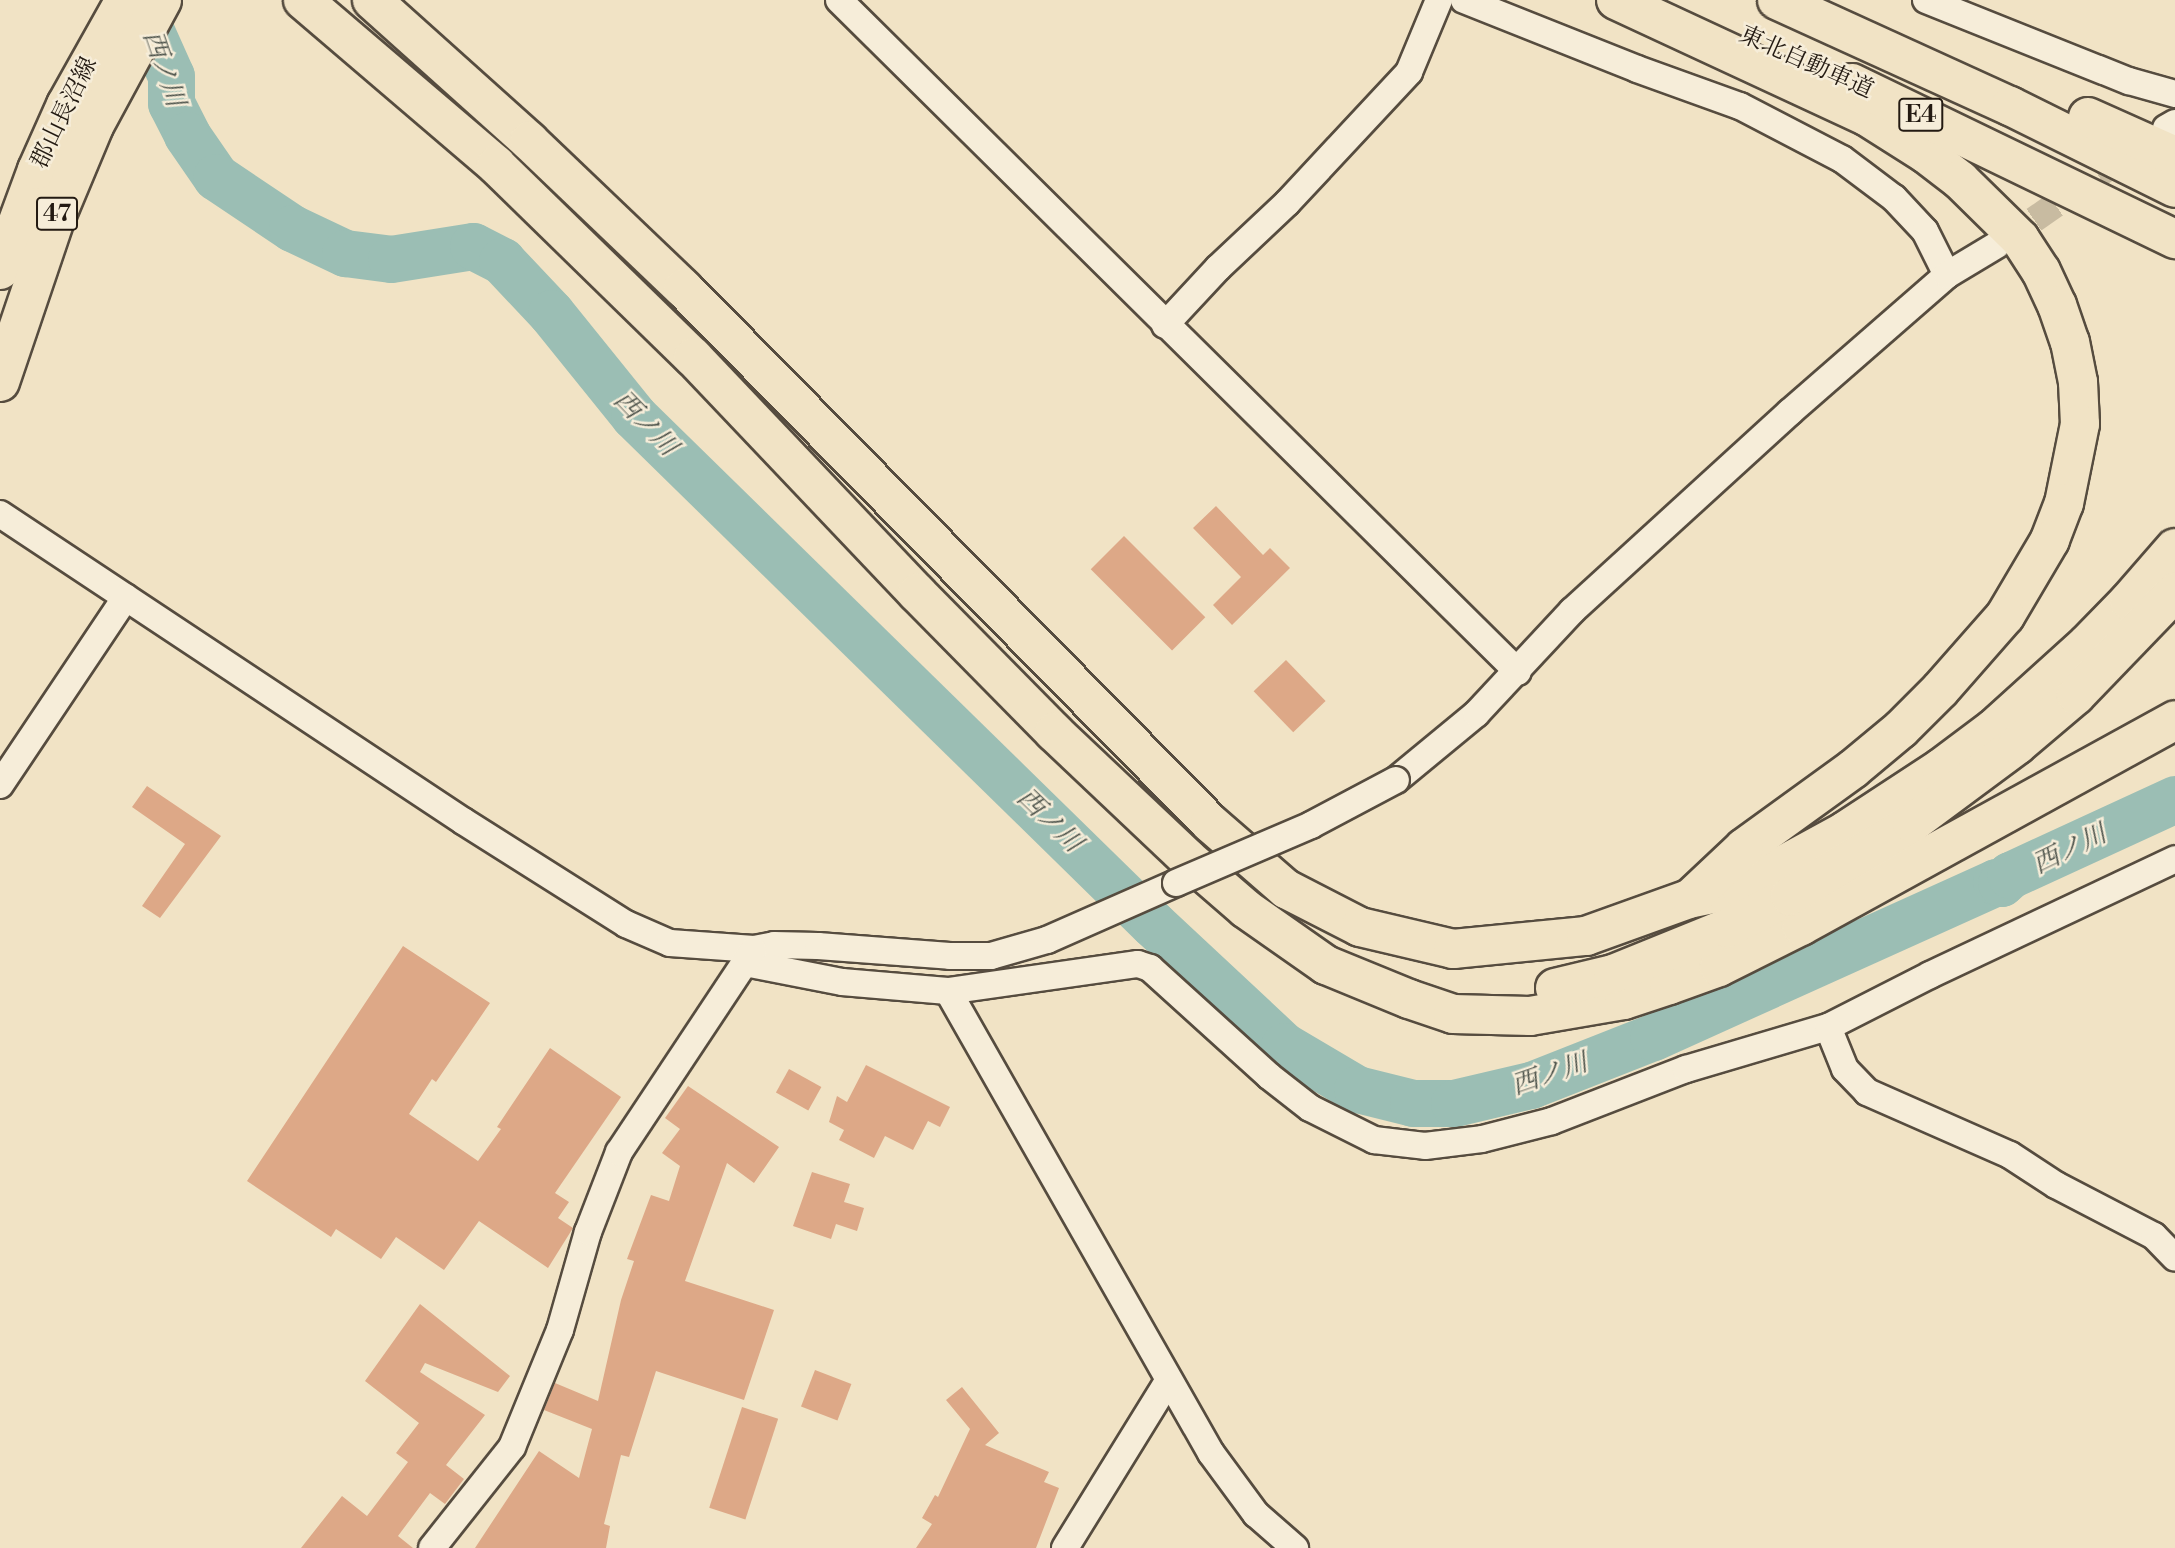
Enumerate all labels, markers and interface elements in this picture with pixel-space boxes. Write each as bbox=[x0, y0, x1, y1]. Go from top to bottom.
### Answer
street label: 東北自動車道 bbox=[1734, 21, 1878, 105]
water label: 西ノ川 bbox=[136, 27, 190, 111]
street label: 郡山長沼線 bbox=[26, 53, 104, 173]
road number: E4 bbox=[1898, 96, 1944, 134]
road number: 47 bbox=[36, 195, 78, 234]
water label: 西ノ川 bbox=[607, 385, 683, 463]
water label: 西ノ川 bbox=[1010, 783, 1088, 859]
water label: 西ノ川 bbox=[2028, 819, 2112, 881]
water label: 西ノ川 bbox=[1508, 1048, 1592, 1102]

